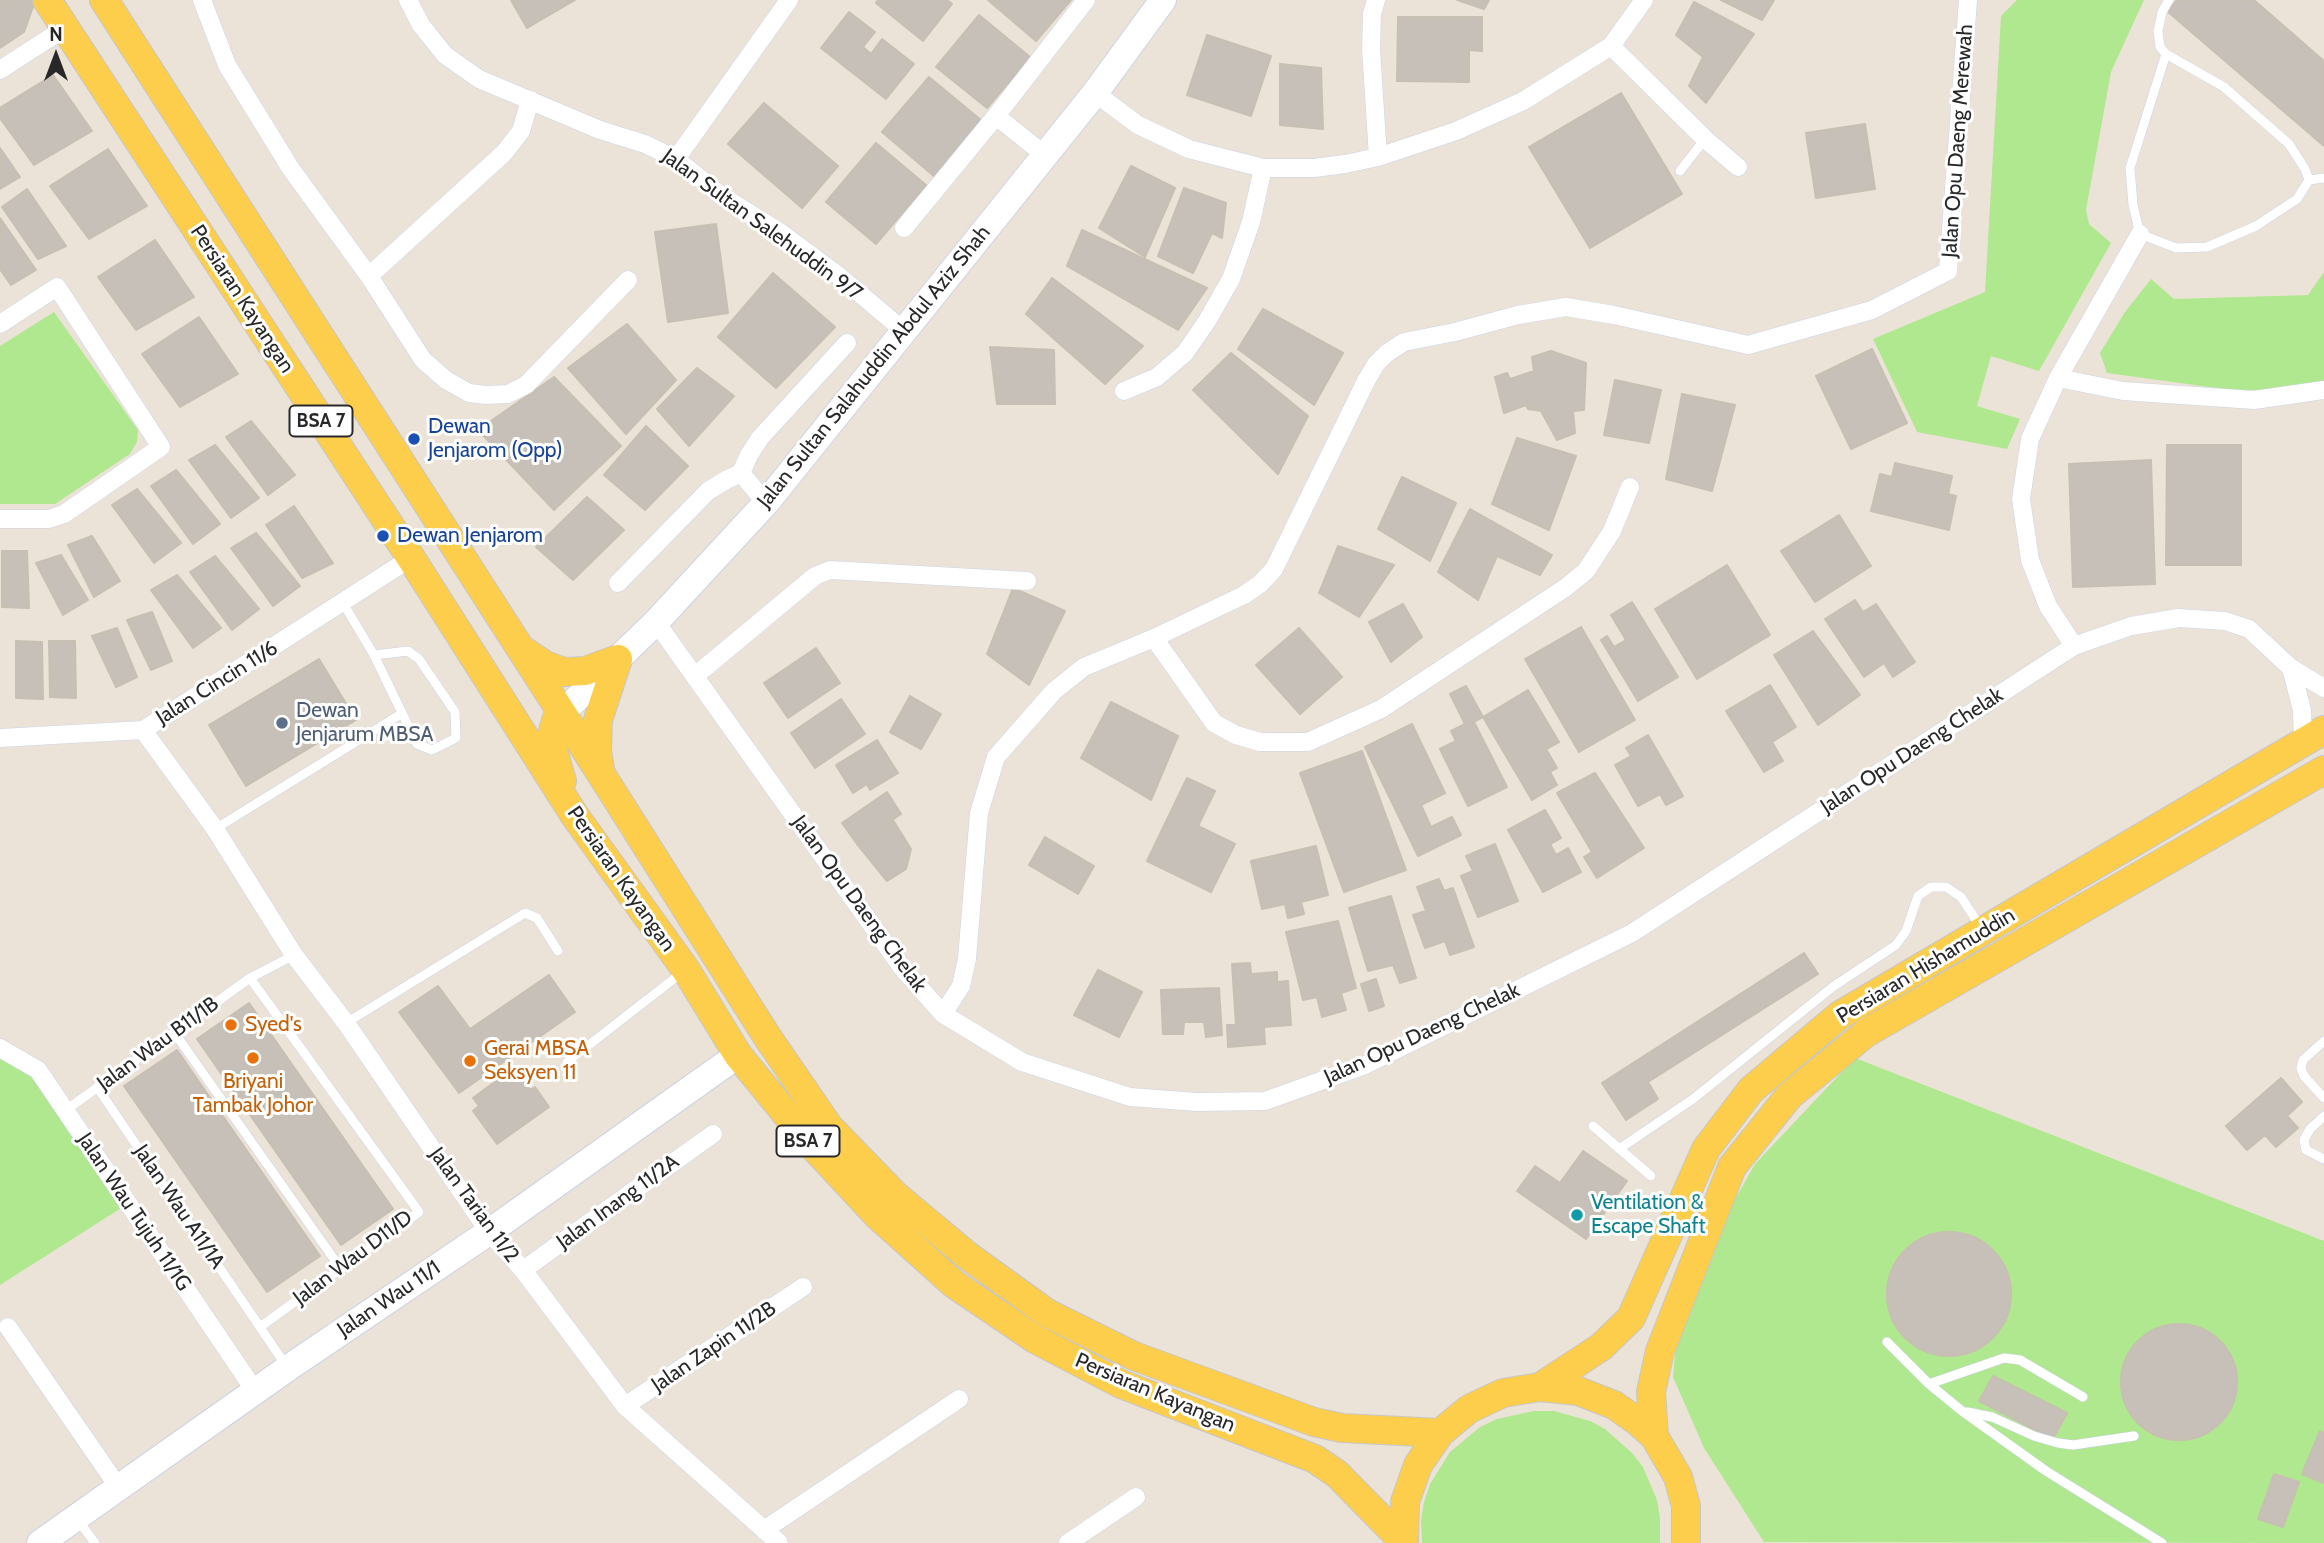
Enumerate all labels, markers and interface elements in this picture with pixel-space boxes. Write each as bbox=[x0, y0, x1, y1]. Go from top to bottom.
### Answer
north arrow bbox=[21, 21, 91, 91]
text: N bbox=[49, 23, 63, 46]
street label: Jalan Opu Daeng Merewah bbox=[1937, 23, 1979, 259]
street label: Jalan Sultan Salehuddin 9/7 bbox=[657, 144, 867, 306]
street label: Persiaran Kayangan bbox=[185, 220, 299, 378]
street label: Jalan Sultan Salahuddin Abdul Aziz Shah bbox=[752, 221, 996, 513]
road number: BSA 7 bbox=[290, 406, 352, 436]
place label: Dewan Jenjarom (Opp) bbox=[428, 414, 562, 464]
marker: Dewan Jenjarom (Opp) bbox=[406, 431, 422, 447]
place label: Dewan Jenjarom bbox=[397, 523, 543, 549]
marker: Dewan Jenjarom bbox=[375, 528, 391, 544]
street label: Jalan Cincin 11/6 bbox=[151, 636, 283, 730]
street label: Jalan Opu Daeng Chelak bbox=[1816, 683, 2008, 819]
place label: Dewan Jenjarum MBSA bbox=[296, 698, 433, 748]
marker: Dewan Jenjarum MBSA bbox=[274, 715, 290, 731]
street label: Persiaran Kayangan bbox=[561, 802, 681, 956]
street label: Jalan Opu Daeng Chelak bbox=[786, 811, 932, 997]
street label: Persiaran Hishamuddin bbox=[1832, 903, 2020, 1029]
street label: Jalan Opu Daeng Chelak bbox=[1320, 978, 1524, 1090]
street label: Jalan Wau B11/1B bbox=[92, 991, 224, 1097]
place label: Syed's bbox=[245, 1012, 302, 1038]
marker: Syed's bbox=[223, 1017, 239, 1033]
place label: Gerai MBSA Seksyen 11 bbox=[484, 1036, 589, 1086]
marker: Briyani Tambak Johor bbox=[245, 1050, 261, 1066]
marker: Gerai MBSA Seksyen 11 bbox=[462, 1053, 478, 1069]
place label: Briyani Tambak Johor bbox=[193, 1069, 313, 1119]
road number: BSA 7 bbox=[776, 1126, 840, 1156]
street label: Jalan Wau Tujuh 11/1G bbox=[72, 1128, 196, 1296]
street label: Jalan Wau A11/1A bbox=[128, 1140, 230, 1274]
street label: Jalan Tarian 11/2 bbox=[424, 1143, 524, 1267]
street label: Jalan Inang 11/2A bbox=[552, 1149, 684, 1255]
place label: Ventilation & Escape Shaft bbox=[1591, 1190, 1706, 1240]
street label: Jalan Wau D11/D bbox=[288, 1205, 418, 1311]
marker: Ventilation & Escape Shaft bbox=[1569, 1207, 1585, 1223]
street label: Jalan Wau 11/1 bbox=[333, 1255, 445, 1343]
street label: Jalan Zapin 11/2B bbox=[647, 1296, 781, 1398]
street label: Persiaran Kayangan bbox=[1071, 1348, 1239, 1438]

